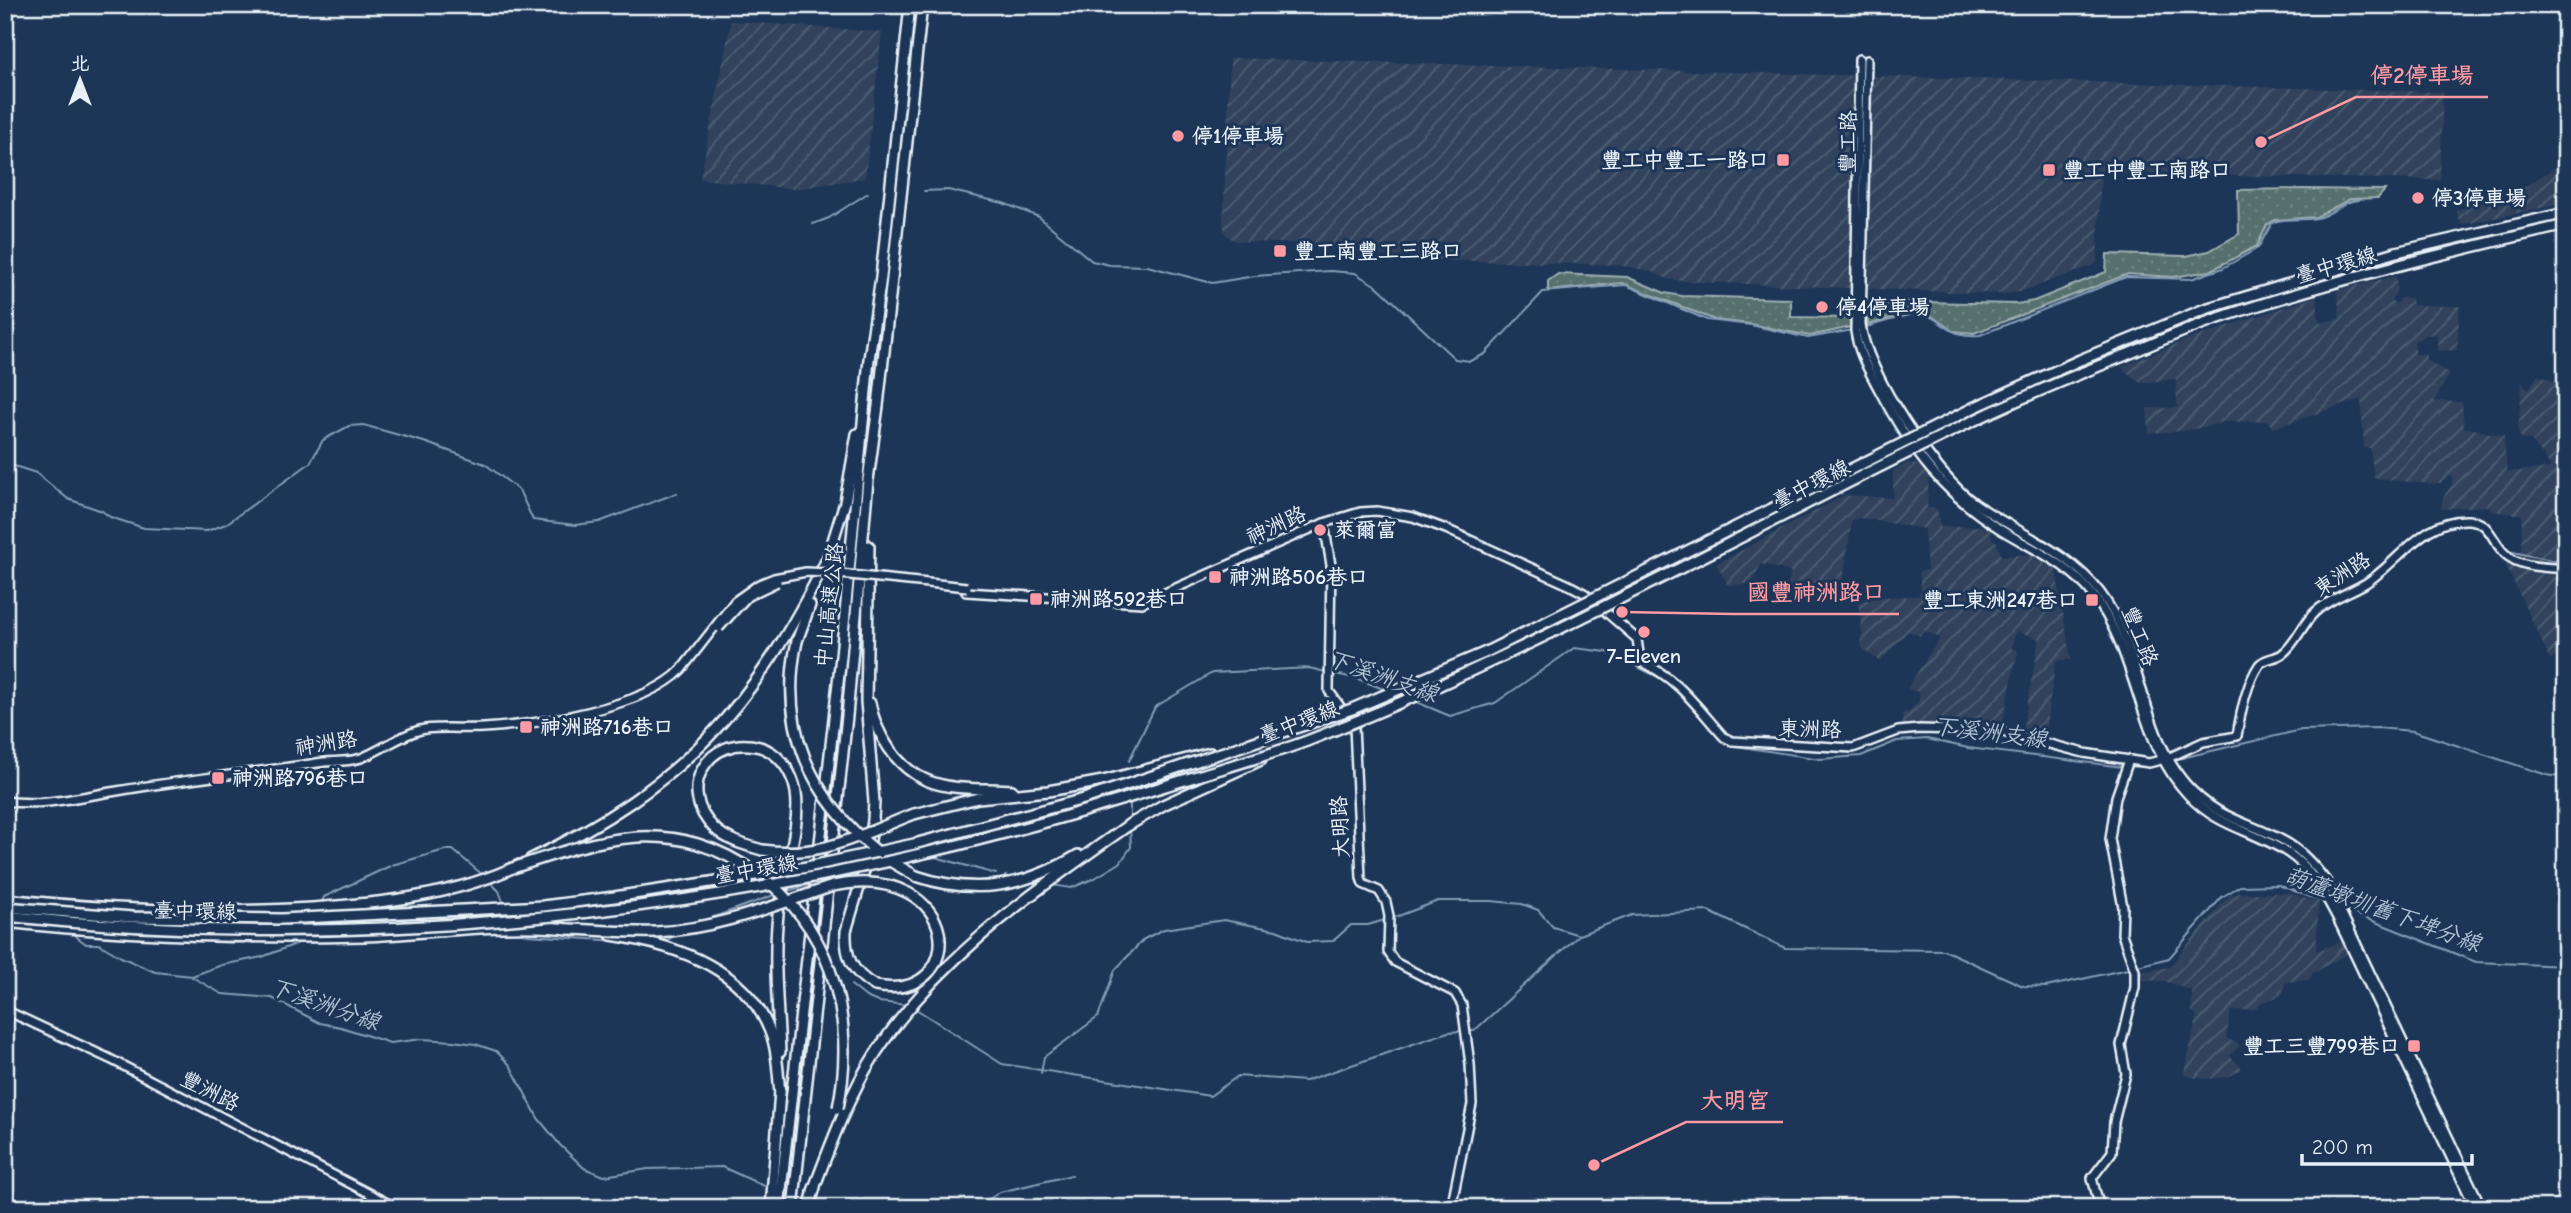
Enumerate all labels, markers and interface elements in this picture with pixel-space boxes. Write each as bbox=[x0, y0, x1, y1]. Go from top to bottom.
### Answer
north arrow bbox=[46, 46, 116, 116]
text: 北 bbox=[70, 53, 90, 75]
callout: 停2停車場 bbox=[2356, 53, 2488, 97]
text: 停2停車場 bbox=[2370, 62, 2474, 89]
street label: 豐工路 bbox=[1835, 110, 1861, 174]
place label: 停1停車場 bbox=[1192, 124, 1284, 148]
marker: 停1停車場 bbox=[1170, 128, 1186, 144]
place label: 豐工中豐工一路口 bbox=[1601, 148, 1769, 172]
marker: 豐工中豐工一路口 bbox=[1775, 152, 1791, 168]
place label: 豐工中豐工南路口 bbox=[2063, 158, 2231, 182]
marker: 豐工中豐工南路口 bbox=[2041, 162, 2057, 178]
place label: 停3停車場 bbox=[2432, 186, 2526, 210]
marker: 停3停車場 bbox=[2410, 190, 2426, 206]
place label: 豐工南豐工三路口 bbox=[1294, 239, 1462, 263]
street label: 臺中環線 bbox=[2292, 242, 2380, 288]
marker: 豐工南豐工三路口 bbox=[1272, 243, 1288, 259]
place label: 停4停車場 bbox=[1836, 295, 1930, 319]
marker: 停4停車場 bbox=[1814, 299, 1830, 315]
street label: 臺中環線 bbox=[1768, 454, 1854, 514]
street label: 神洲路 bbox=[1242, 501, 1310, 549]
place label: 萊爾富 bbox=[1334, 518, 1397, 542]
marker: 萊爾富 bbox=[1312, 522, 1328, 538]
street label: 中山高速公路 bbox=[810, 541, 848, 669]
street label: 東洲路 bbox=[2309, 547, 2375, 601]
place label: 神洲路506巷口 bbox=[1229, 565, 1368, 589]
marker: 神洲路506巷口 bbox=[1207, 569, 1223, 585]
callout: 國豐神洲路口 bbox=[1733, 570, 1899, 614]
text: 國豐神洲路口 bbox=[1747, 579, 1885, 606]
place label: 神洲路592巷口 bbox=[1050, 587, 1188, 611]
place label: 豐工東洲247巷口 bbox=[1923, 588, 2078, 612]
marker: 神洲路592巷口 bbox=[1028, 591, 1044, 607]
marker: 豐工東洲247巷口 bbox=[2084, 592, 2100, 608]
street label: 豐工路 bbox=[2117, 602, 2163, 670]
marker: 7-Eleven bbox=[1636, 624, 1652, 640]
place label: 7-Eleven bbox=[1607, 644, 1681, 668]
water label: 下溪洲支線 bbox=[1324, 645, 1443, 708]
street label: 臺中環線 bbox=[1255, 696, 1343, 748]
water label: 下溪洲支線 bbox=[1931, 712, 2050, 753]
place label: 神洲路716巷口 bbox=[540, 715, 674, 739]
street label: 東洲路 bbox=[1778, 716, 1842, 742]
marker: 神洲路716巷口 bbox=[518, 719, 534, 735]
street label: 神洲路 bbox=[293, 726, 359, 760]
place label: 神洲路796巷口 bbox=[232, 766, 368, 790]
marker: 神洲路796巷口 bbox=[210, 770, 226, 786]
street label: 大明路 bbox=[1326, 795, 1354, 859]
street label: 臺中環線 bbox=[713, 850, 799, 888]
water label: 葫蘆墩圳舊下埤分線 bbox=[2281, 861, 2486, 958]
street label: 臺中環線 bbox=[153, 898, 237, 924]
water label: 下溪洲分線 bbox=[266, 973, 385, 1036]
place label: 豐工三豐799巷口 bbox=[2243, 1034, 2400, 1058]
marker: 豐工三豐799巷口 bbox=[2406, 1038, 2422, 1054]
street label: 豐洲路 bbox=[176, 1066, 244, 1116]
callout: 大明宮 bbox=[1686, 1078, 1783, 1122]
text: 大明宮 bbox=[1701, 1087, 1770, 1114]
scale bar bbox=[2302, 1122, 2471, 1166]
text: 200 m bbox=[2312, 1135, 2373, 1159]

